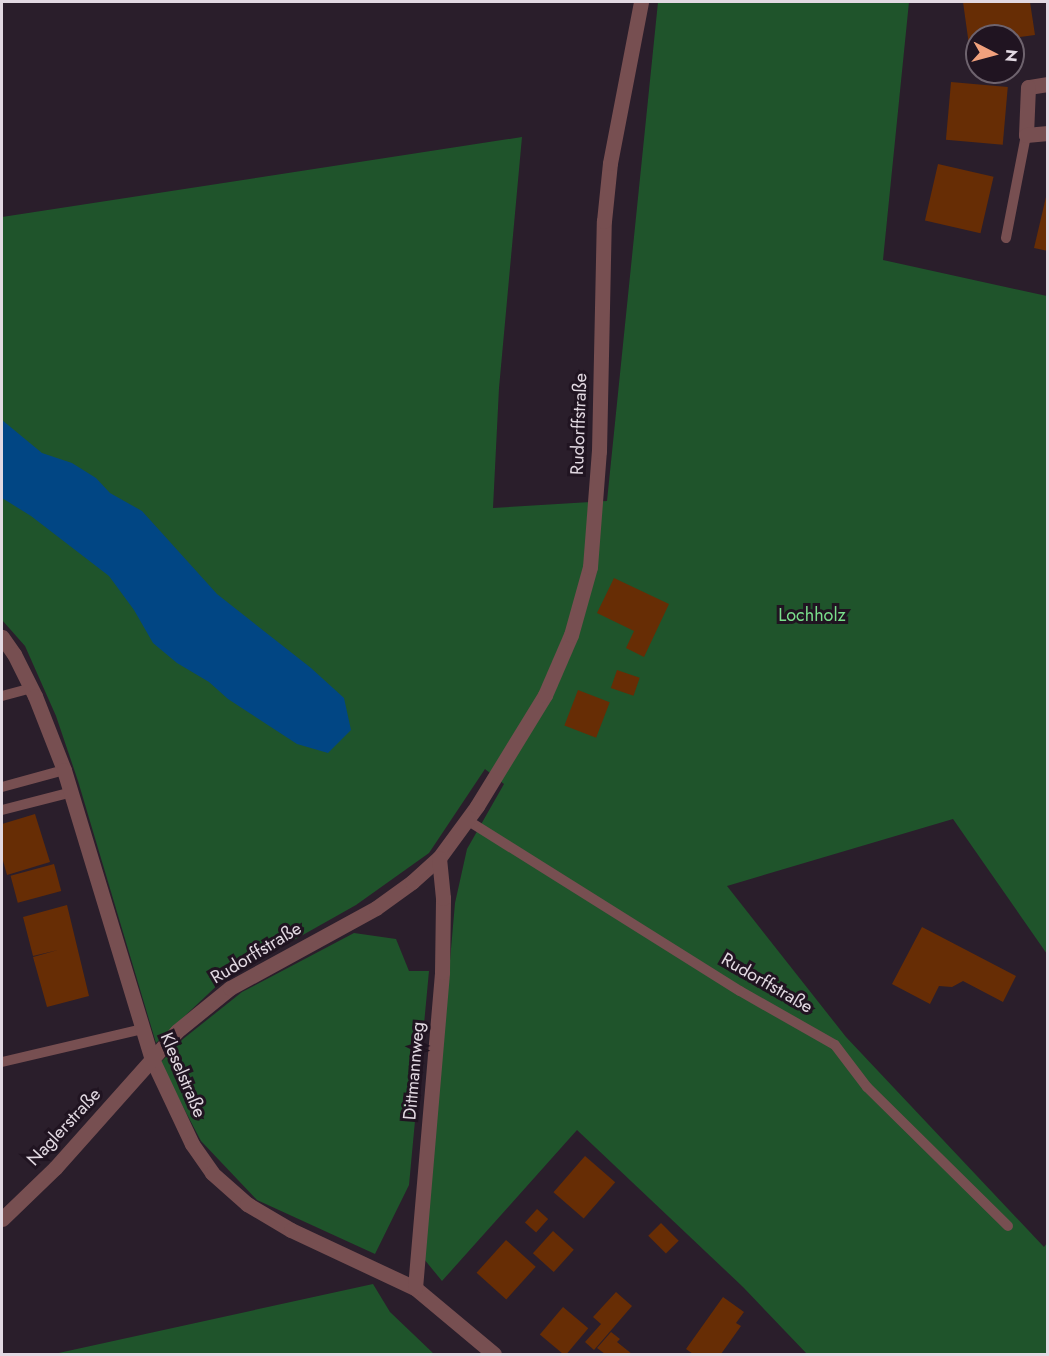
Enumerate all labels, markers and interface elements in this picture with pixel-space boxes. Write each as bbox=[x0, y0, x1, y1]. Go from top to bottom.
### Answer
north arrow bbox=[965, 24, 1025, 84]
text: N bbox=[999, 48, 1024, 63]
street label: Rudorffstraße bbox=[566, 373, 592, 475]
park label: Lochholz bbox=[778, 604, 846, 626]
street label: Rudorffstraße bbox=[207, 917, 305, 989]
street label: Rudorffstraße bbox=[717, 948, 817, 1018]
street label: Dittmannweg bbox=[399, 1021, 429, 1121]
street label: Kleselstraße bbox=[155, 1029, 211, 1121]
street label: Naglerstraße bbox=[23, 1084, 105, 1170]

